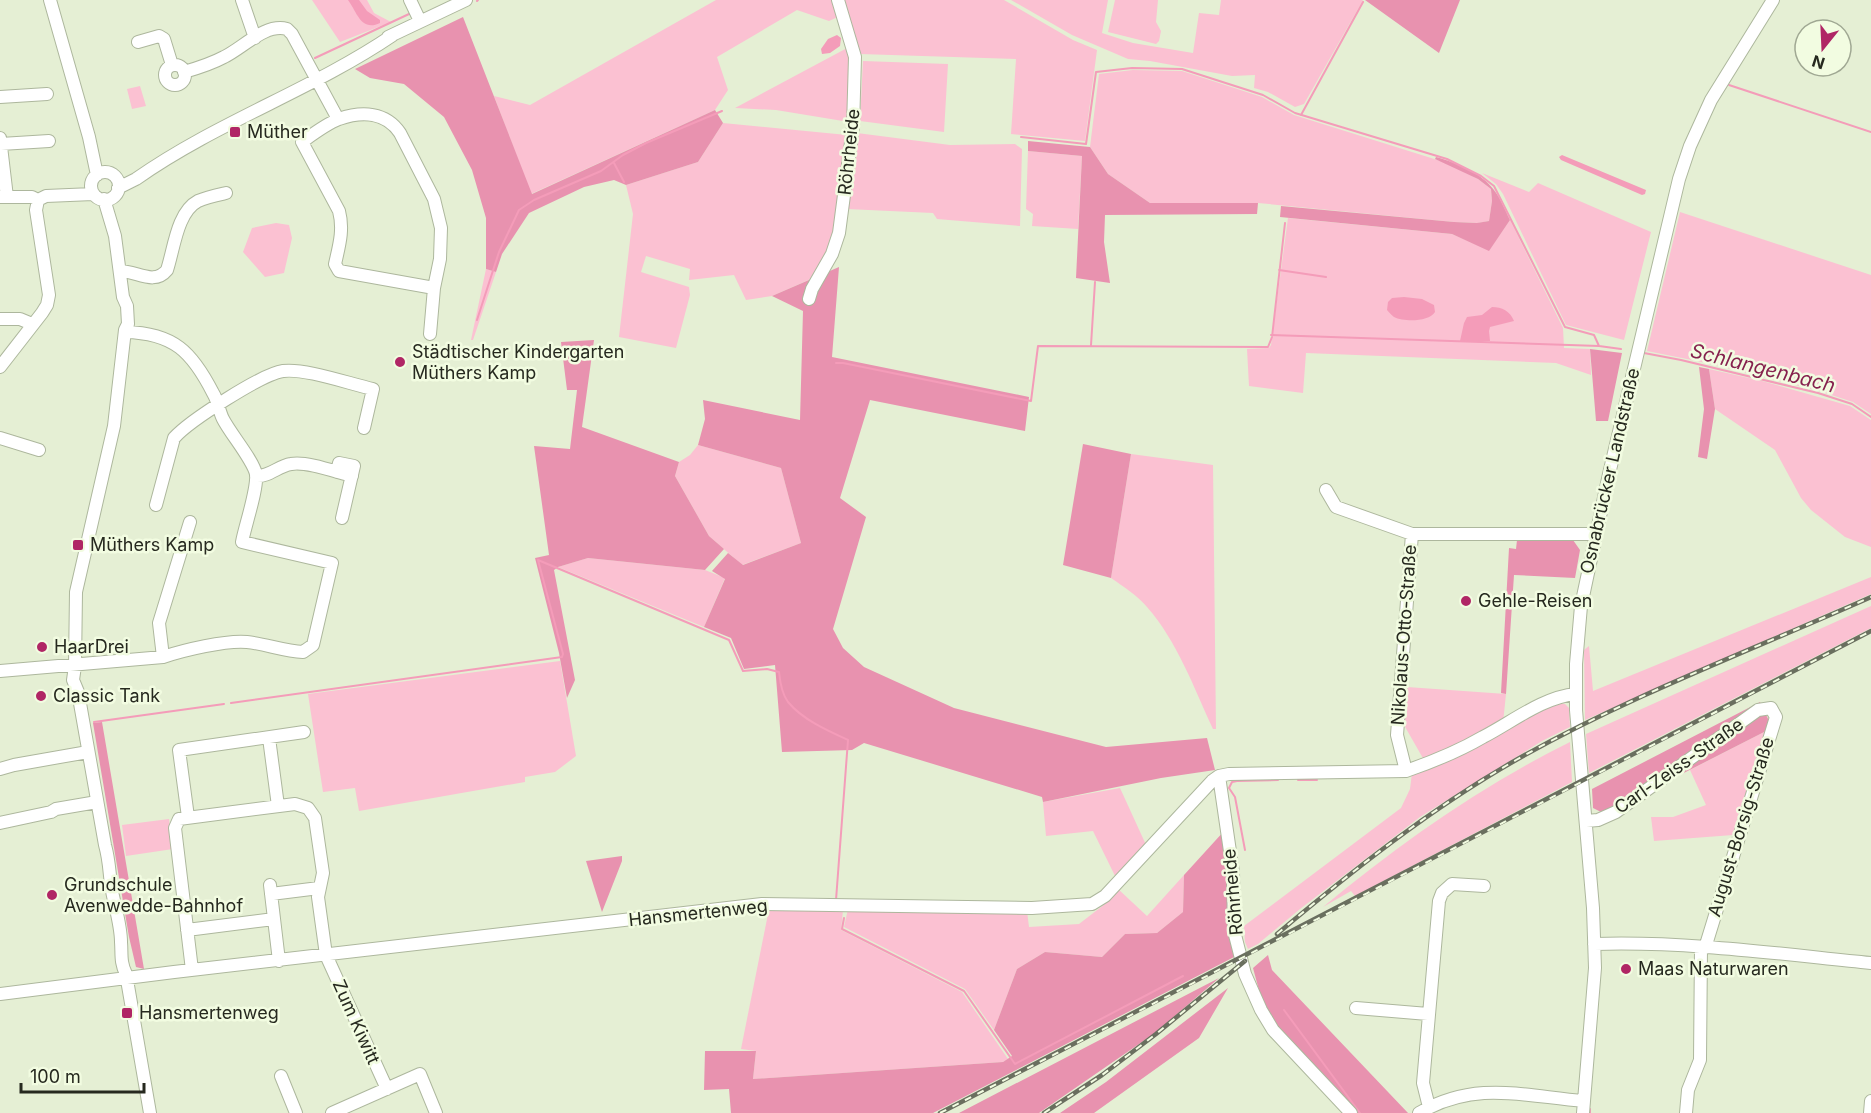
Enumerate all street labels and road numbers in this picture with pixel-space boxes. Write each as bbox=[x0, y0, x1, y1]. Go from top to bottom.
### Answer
street label: Röhrheide bbox=[834, 108, 863, 196]
street label: Osnabrücker Landstraße bbox=[1576, 366, 1643, 576]
street label: Nikolaus-Otto-Straße bbox=[1387, 544, 1420, 726]
street label: Carl-Zeiss-Straße bbox=[1610, 713, 1747, 818]
street label: August-Borsig-Straße bbox=[1703, 735, 1778, 919]
street label: Röhrheide bbox=[1218, 848, 1247, 936]
street label: Hansmertenweg bbox=[627, 895, 769, 930]
street label: Zum Kiwitt bbox=[329, 976, 384, 1067]

